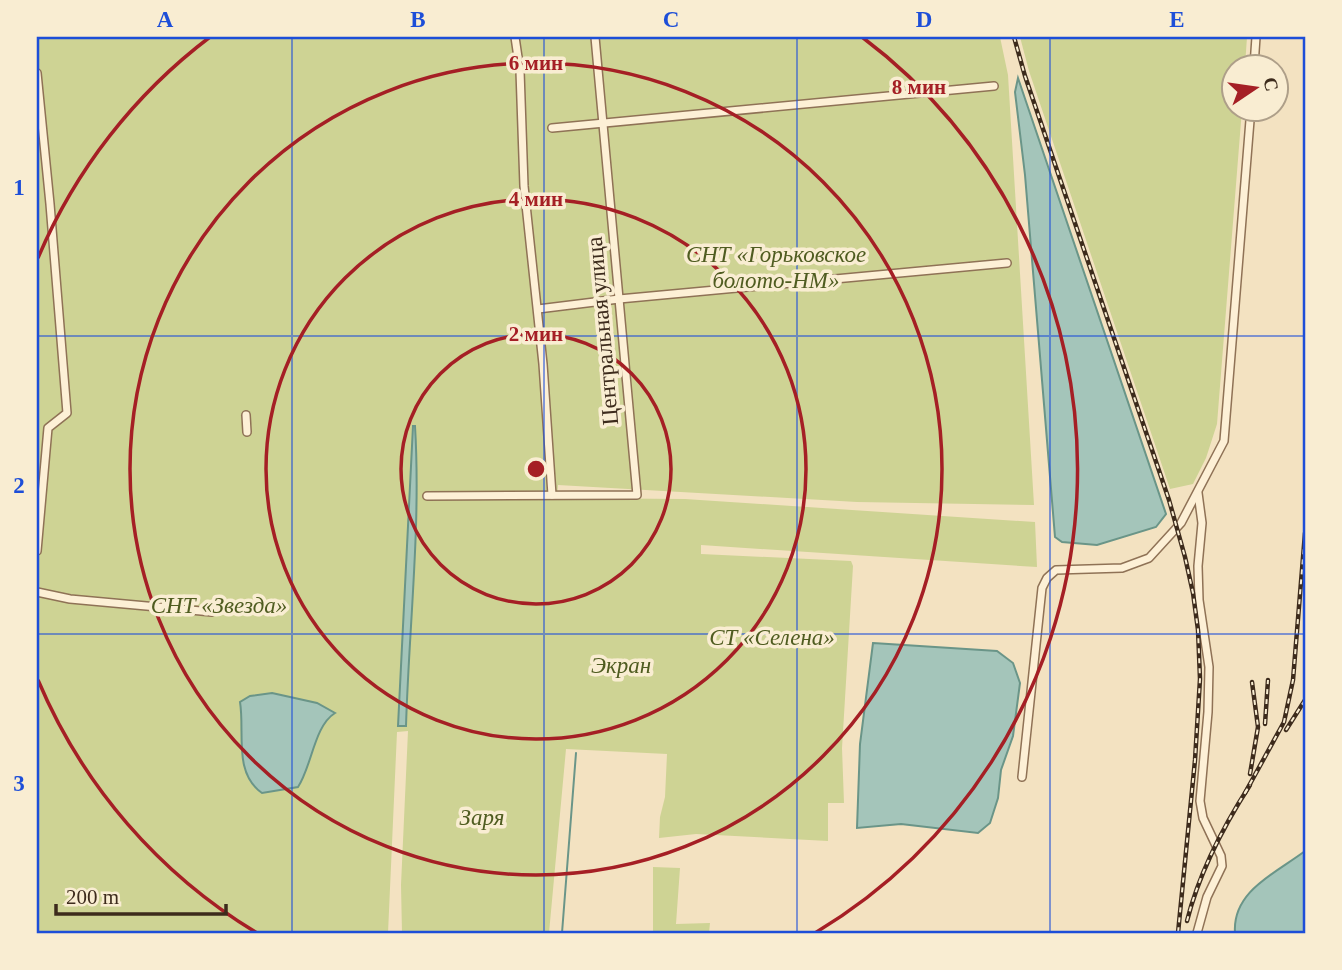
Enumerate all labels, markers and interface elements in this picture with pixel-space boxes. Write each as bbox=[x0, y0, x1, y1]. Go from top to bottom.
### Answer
text: A bbox=[157, 7, 174, 32]
text: B bbox=[410, 7, 426, 32]
text: C bbox=[663, 7, 679, 32]
text: D bbox=[916, 7, 932, 32]
text: E bbox=[1169, 7, 1185, 32]
text: 6 мин bbox=[509, 51, 563, 75]
north arrow bbox=[1220, 52, 1290, 122]
text: 8 мин bbox=[892, 75, 946, 99]
text: С bbox=[1259, 75, 1283, 93]
text: 1 bbox=[13, 175, 25, 200]
text: 4 мин bbox=[509, 187, 563, 211]
street label: Центральная улица bbox=[582, 236, 623, 426]
park label: СНТ «Горьковское болото-НМ» bbox=[686, 242, 866, 293]
text: 2 мин bbox=[509, 322, 563, 346]
centre of rings bbox=[524, 457, 548, 481]
text: 2 bbox=[13, 473, 25, 498]
park label: СНТ «Звезда» bbox=[151, 593, 287, 618]
park label: СТ «Селена» bbox=[709, 625, 835, 650]
park label: Экран bbox=[591, 653, 651, 678]
text: 3 bbox=[13, 771, 25, 796]
park label: Заря bbox=[460, 805, 504, 830]
scale bar bbox=[56, 872, 226, 916]
text: 200 m bbox=[66, 885, 119, 909]

